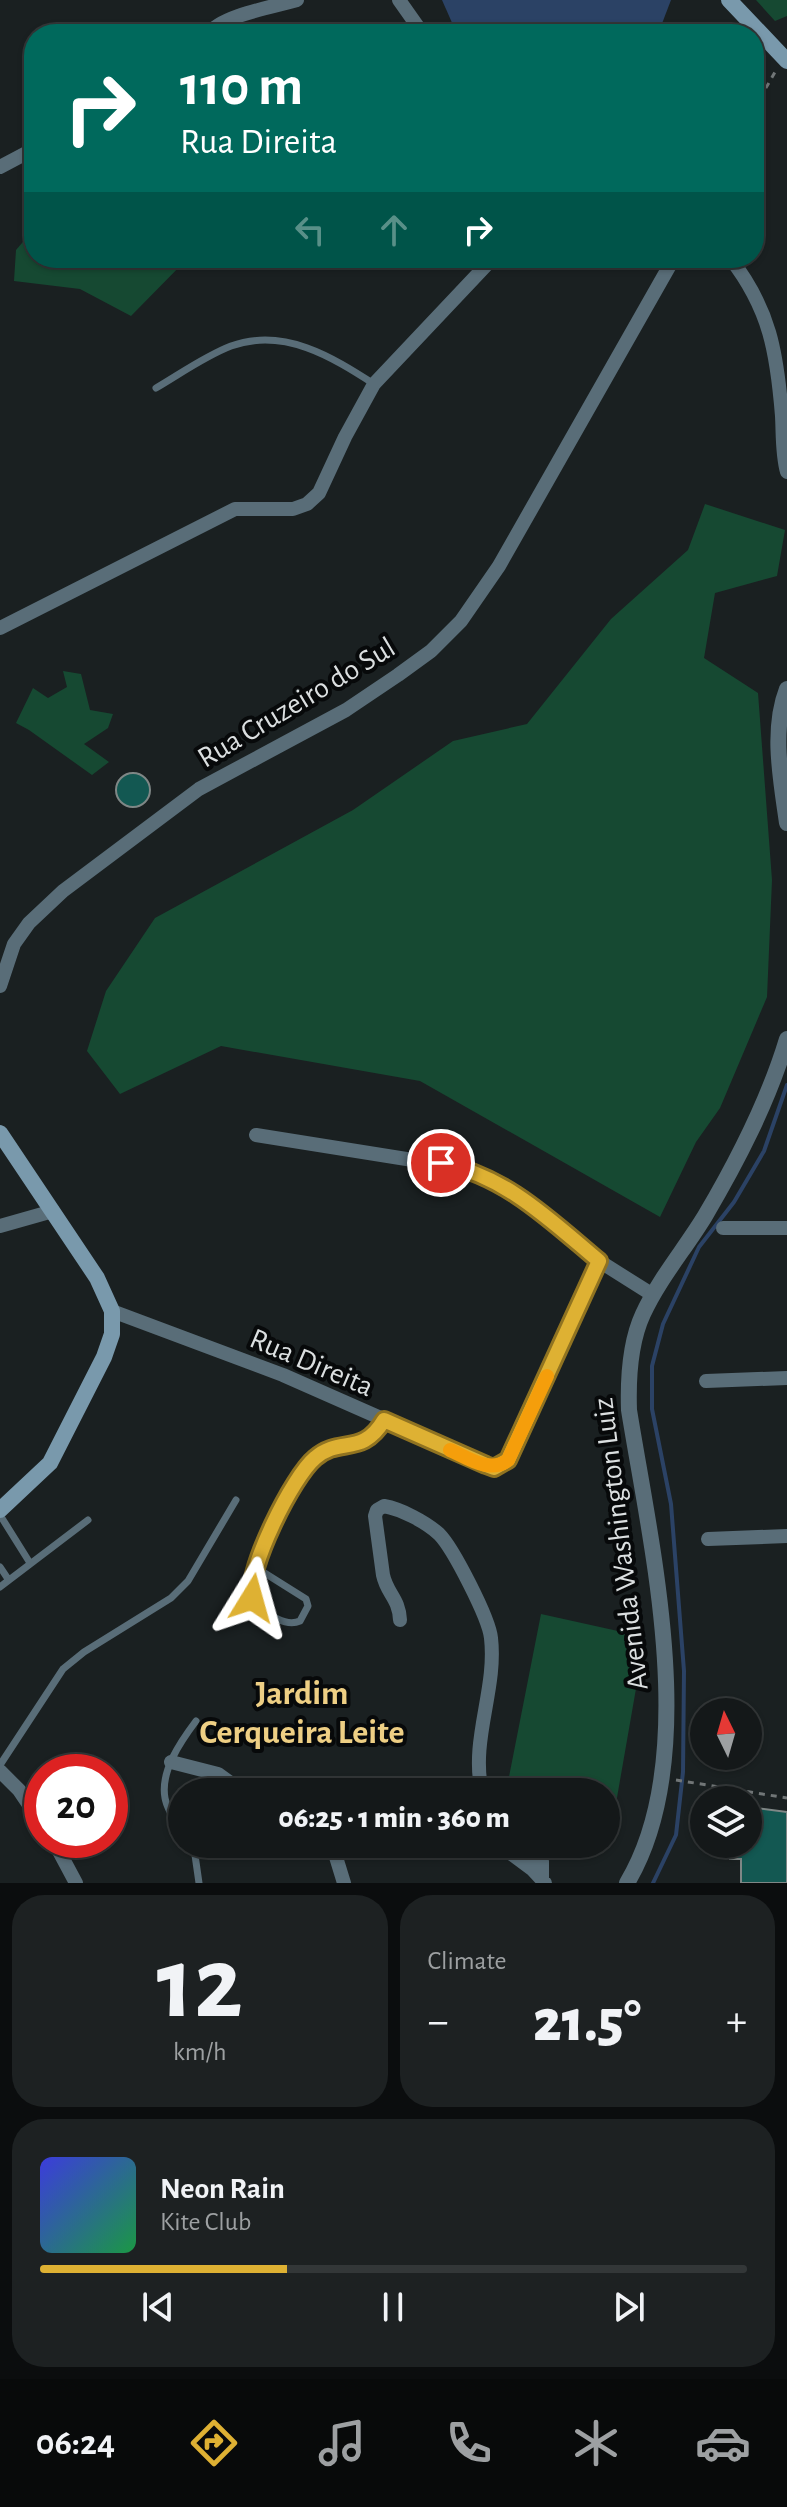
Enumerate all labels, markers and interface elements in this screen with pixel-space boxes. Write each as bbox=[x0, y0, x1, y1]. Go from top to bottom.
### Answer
icon: right bbox=[48, 56, 152, 160]
text: 110 m bbox=[180, 59, 303, 115]
text: Rua Direita bbox=[180, 124, 337, 160]
icon: left bbox=[288, 208, 332, 252]
icon: ahead bbox=[372, 208, 416, 252]
icon: right bbox=[456, 208, 500, 252]
street label: Rua Cruzeiro do Sul bbox=[193, 632, 401, 774]
pin bbox=[407, 1129, 475, 1197]
icon: arrive bbox=[419, 1141, 463, 1185]
street label: Rua Direita bbox=[245, 1324, 378, 1402]
street label: Avenida Washington Luiz bbox=[588, 1396, 654, 1692]
position arrow bbox=[210, 1556, 294, 1640]
district label: Jardim Cerqueira Leite bbox=[200, 1677, 404, 1750]
north arrow bbox=[690, 1698, 762, 1770]
map controls bbox=[690, 1698, 762, 1858]
speed limit sign: 20 bbox=[24, 1754, 128, 1858]
button: layers bbox=[690, 1786, 762, 1858]
text: 06:25 · 1 min · 360 m bbox=[278, 1803, 510, 1833]
text: 12 bbox=[157, 1933, 243, 2037]
text: Climate bbox=[428, 1948, 506, 1974]
text: 21.5° bbox=[533, 1992, 641, 2052]
text: − bbox=[428, 2000, 449, 2044]
text: + bbox=[726, 2000, 747, 2044]
text: km/h bbox=[173, 2039, 227, 2065]
text: Neon Rain bbox=[160, 2174, 285, 2204]
text: Kite Club bbox=[160, 2209, 251, 2235]
icon: previous bbox=[136, 2285, 180, 2329]
icon: pause bbox=[371, 2285, 415, 2329]
icon: next bbox=[607, 2285, 651, 2329]
icon: directions bbox=[186, 2415, 242, 2471]
icon: music bbox=[314, 2415, 370, 2471]
icon: phone bbox=[441, 2415, 497, 2471]
icon: climate bbox=[568, 2415, 624, 2471]
icon: car bbox=[695, 2415, 751, 2471]
text: 06:24 bbox=[36, 2425, 115, 2461]

